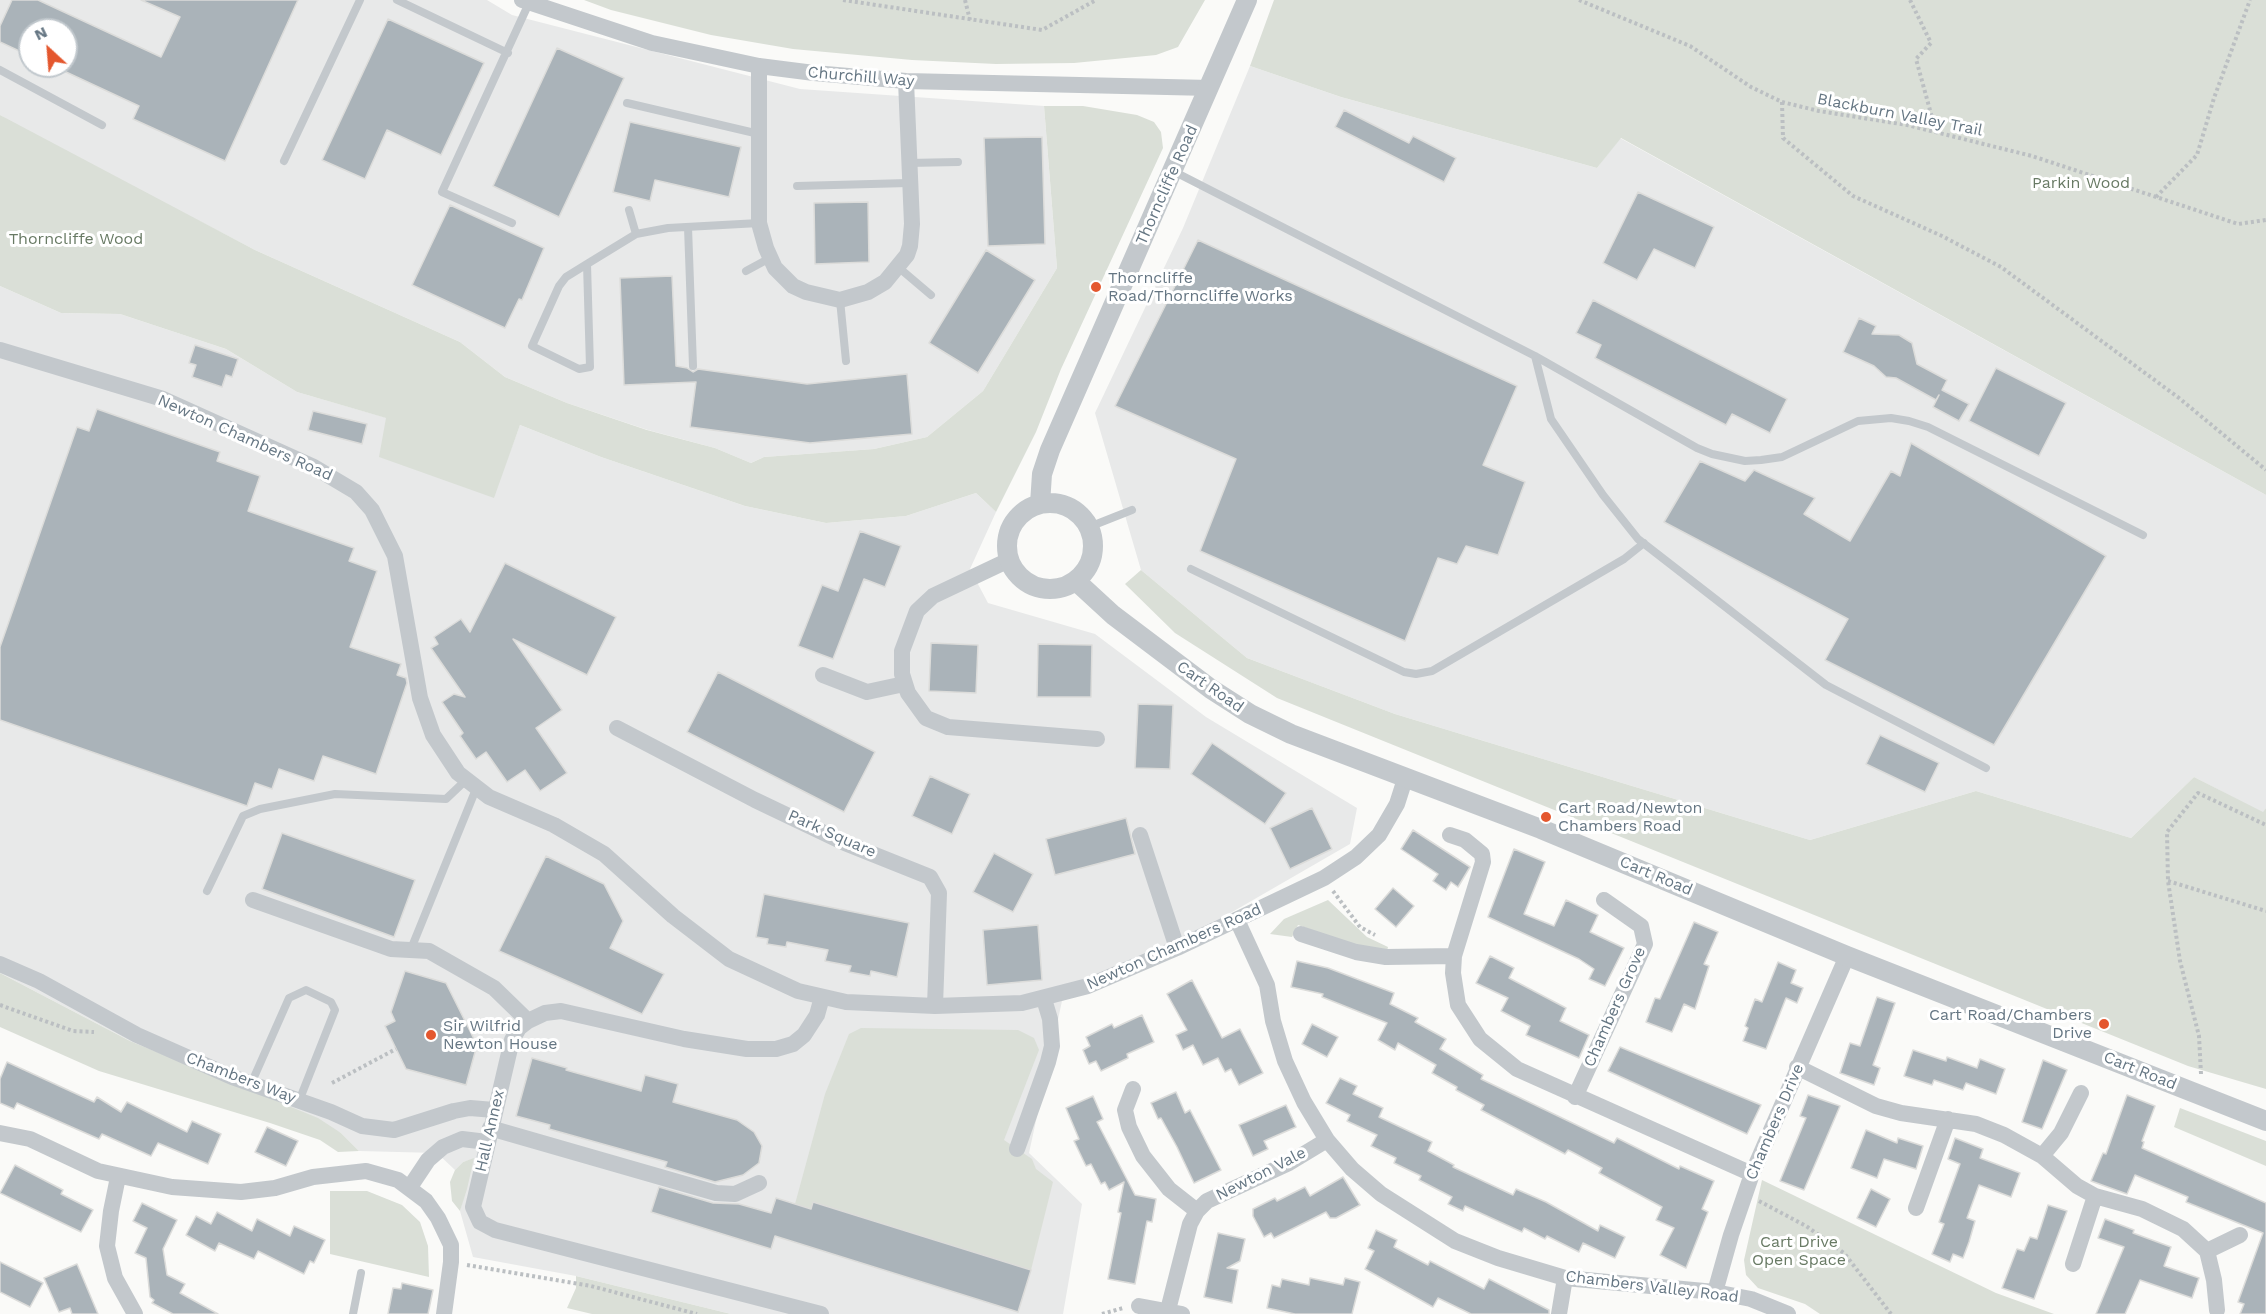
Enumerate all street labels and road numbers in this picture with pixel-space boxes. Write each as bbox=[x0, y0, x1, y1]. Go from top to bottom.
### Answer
street label: Churchill Way bbox=[807, 63, 915, 91]
street label: Blackburn Valley Trail bbox=[1816, 90, 1984, 140]
street label: Thorncliffe Road bbox=[1132, 122, 1202, 248]
street label: Newton Chambers Road bbox=[155, 391, 335, 485]
street label: Cart Road bbox=[1173, 657, 1247, 717]
street label: Park Square bbox=[785, 806, 879, 862]
street label: Cart Road bbox=[1617, 852, 1695, 900]
street label: Newton Chambers Road bbox=[1084, 900, 1264, 994]
street label: Chambers Grove bbox=[1580, 944, 1650, 1070]
street label: Chambers Way bbox=[183, 1048, 299, 1108]
street label: Cart Road bbox=[2101, 1048, 2179, 1094]
street label: Chambers Drive bbox=[1742, 1061, 1808, 1183]
street label: Hall Annex bbox=[471, 1088, 509, 1174]
street label: Newton Vale bbox=[1213, 1143, 1309, 1205]
street label: Chambers Valley Road bbox=[1564, 1267, 1740, 1307]

